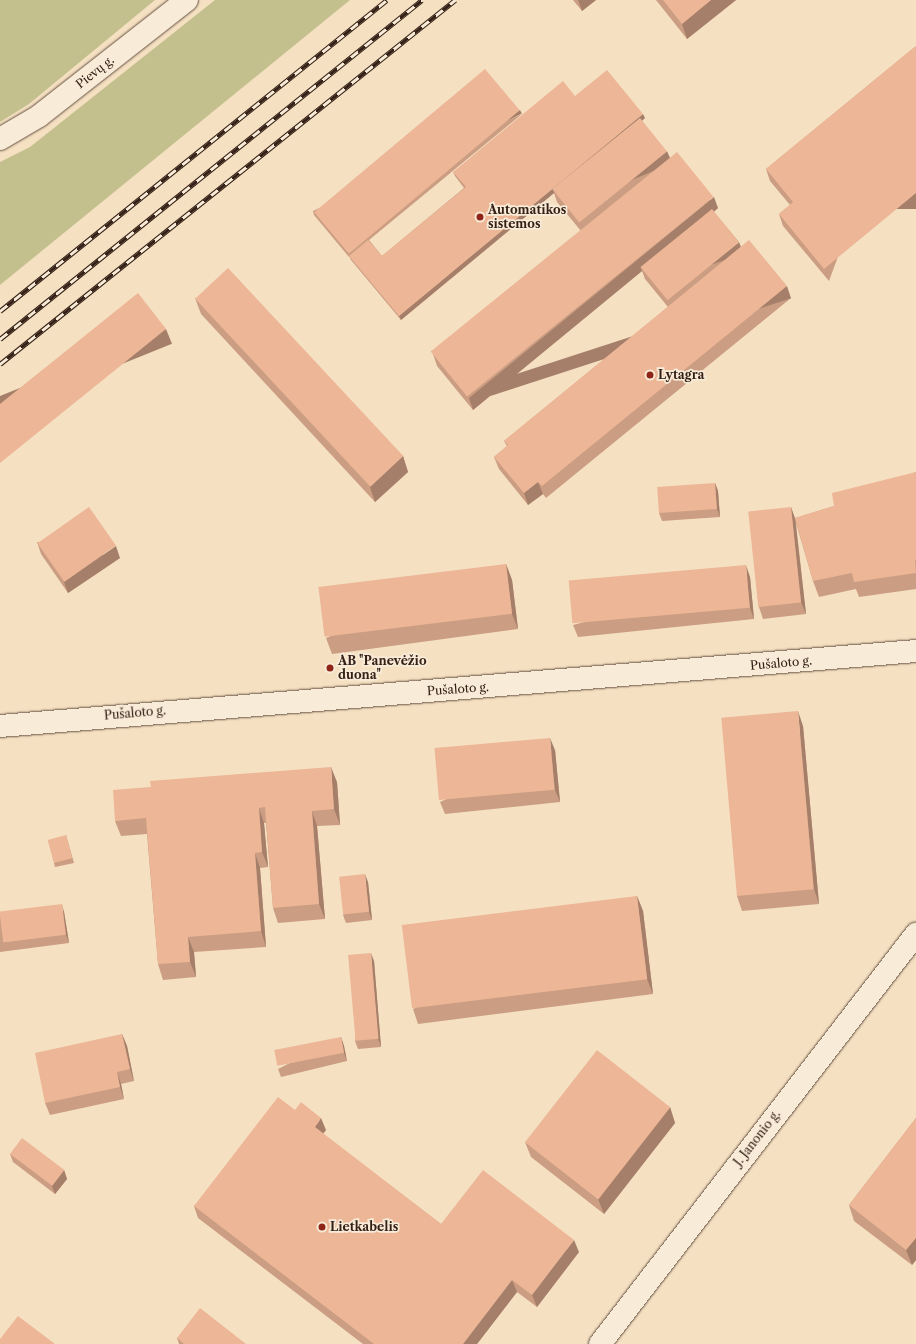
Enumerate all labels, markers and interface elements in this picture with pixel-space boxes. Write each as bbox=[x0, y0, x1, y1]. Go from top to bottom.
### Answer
street label: Pievų g. bbox=[73, 53, 117, 91]
place label: Automatikos sistemos bbox=[488, 203, 566, 231]
marker: Automatikos sistemos bbox=[475, 212, 485, 222]
place label: Lytagra bbox=[658, 368, 704, 382]
marker: Lytagra bbox=[645, 370, 655, 380]
street label: Pušaloto g. bbox=[749, 653, 813, 673]
place label: AB "Panevėžio duona" bbox=[338, 654, 427, 682]
marker: AB "Panevėžio duona" bbox=[325, 663, 335, 673]
street label: Pušaloto g. bbox=[427, 680, 489, 698]
street label: Pušaloto g. bbox=[103, 703, 167, 723]
street label: J. Janonio g. bbox=[731, 1107, 783, 1169]
place label: Lietkabelis bbox=[330, 1220, 398, 1234]
marker: Lietkabelis bbox=[317, 1222, 327, 1232]

